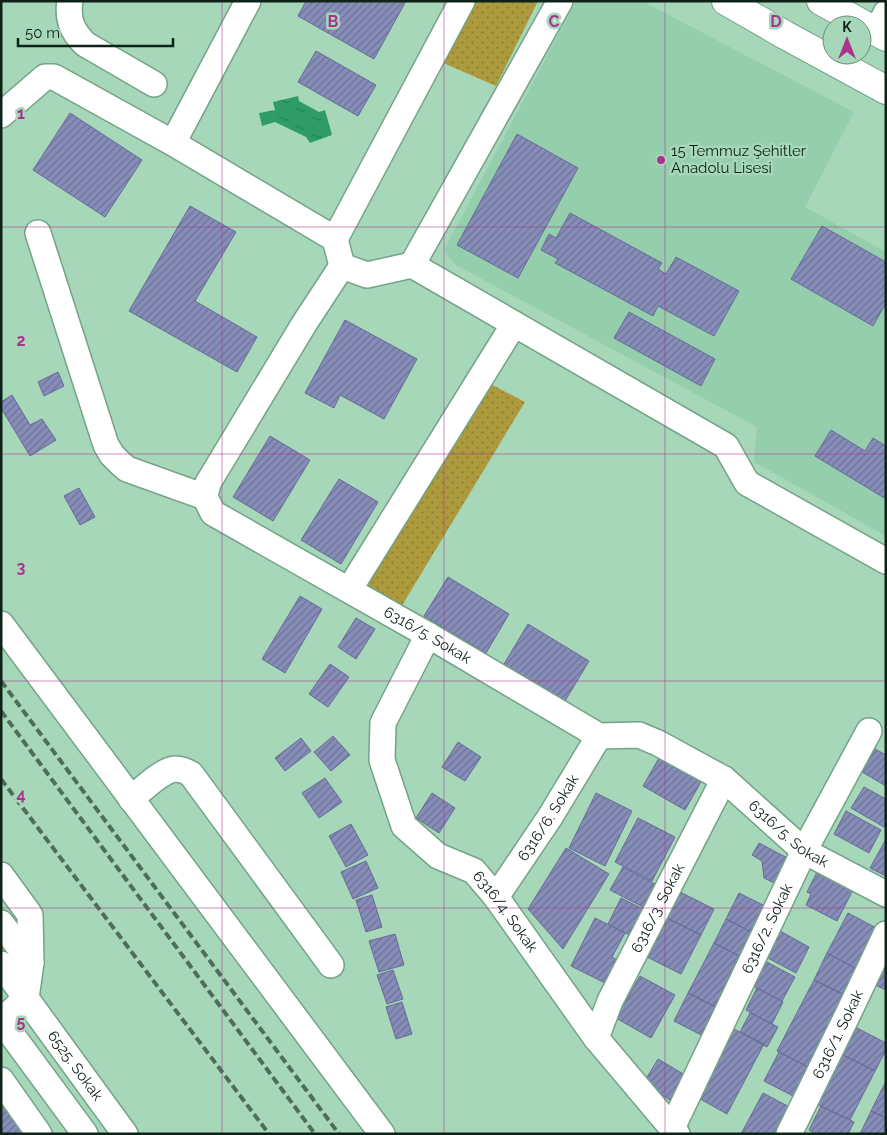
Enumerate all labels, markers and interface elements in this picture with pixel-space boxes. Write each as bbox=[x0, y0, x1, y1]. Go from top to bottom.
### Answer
text: B bbox=[328, 12, 339, 31]
text: C bbox=[549, 12, 560, 31]
text: D bbox=[770, 12, 782, 31]
scale bar bbox=[18, 15, 172, 47]
north arrow bbox=[822, 15, 872, 65]
text: K bbox=[842, 19, 852, 35]
text: 50 m bbox=[25, 24, 60, 42]
text: 1 bbox=[17, 104, 25, 123]
place label: 15 Temmuz Şehitler Anadolu Lisesi bbox=[671, 142, 807, 177]
marker: 15 Temmuz Şehitler Anadolu Lisesi bbox=[655, 154, 667, 166]
text: 2 bbox=[16, 331, 26, 350]
text: 3 bbox=[17, 558, 26, 577]
street label: 6316/5. Sokak bbox=[381, 603, 474, 667]
street label: 6316/6. Sokak bbox=[514, 771, 583, 864]
text: 4 bbox=[16, 785, 26, 804]
street label: 6316/5. Sokak bbox=[745, 796, 832, 871]
street label: 6316/3. Sokak bbox=[627, 860, 688, 956]
street label: 6316/4. Sokak bbox=[469, 867, 541, 956]
street label: 6316/2. Sokak bbox=[738, 880, 796, 977]
street label: 6316/1. Sokak bbox=[809, 987, 867, 1082]
text: 5 bbox=[17, 1012, 26, 1031]
street label: 6525. Sokak bbox=[44, 1027, 107, 1104]

